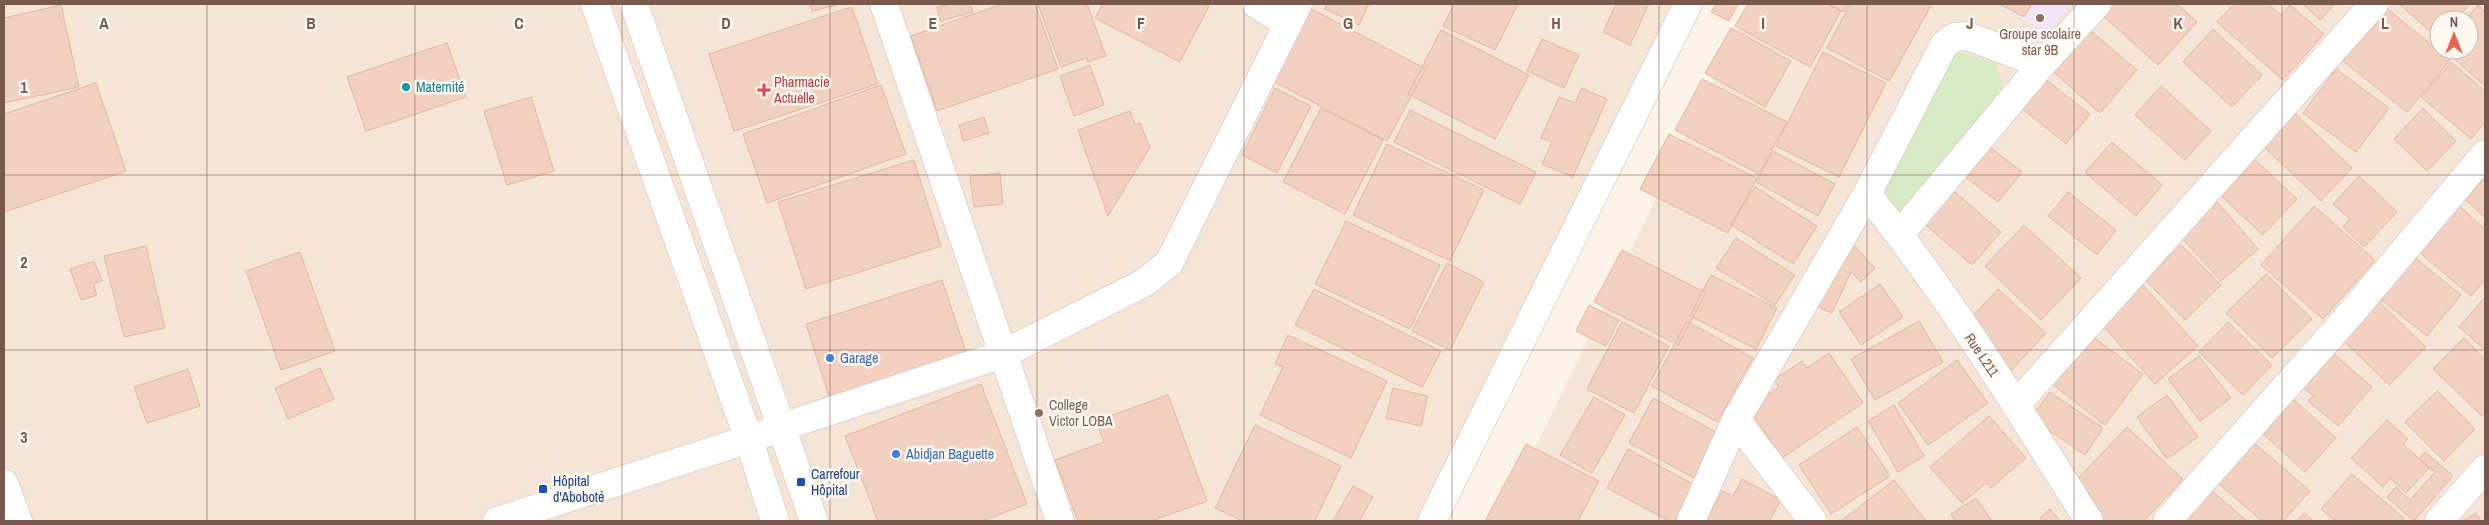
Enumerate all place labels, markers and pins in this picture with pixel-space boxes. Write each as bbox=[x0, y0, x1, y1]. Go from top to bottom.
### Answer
marker: Groupe scolaire star 9B bbox=[2034, 12, 2046, 24]
place label: Groupe scolaire star 9B bbox=[1999, 25, 2081, 59]
place label: Pharmacie Actuelle bbox=[773, 73, 830, 107]
place label: Maternité bbox=[416, 78, 465, 96]
marker: Maternité bbox=[400, 81, 412, 93]
marker: Pharmacie Actuelle bbox=[758, 84, 770, 96]
place label: Garage bbox=[840, 349, 878, 367]
marker: Garage bbox=[824, 352, 836, 364]
place label: College Victor LOBA bbox=[1049, 396, 1113, 430]
marker: College Victor LOBA bbox=[1033, 407, 1045, 419]
place label: Abidjan Baguette bbox=[905, 445, 994, 463]
marker: Abidjan Baguette bbox=[890, 448, 902, 460]
place label: Carrefour Hôpital bbox=[811, 465, 860, 499]
place label: Hôpital d'Aboboté bbox=[553, 472, 604, 506]
marker: Carrefour Hôpital bbox=[795, 476, 807, 488]
marker: Hôpital d'Aboboté bbox=[537, 483, 549, 495]

